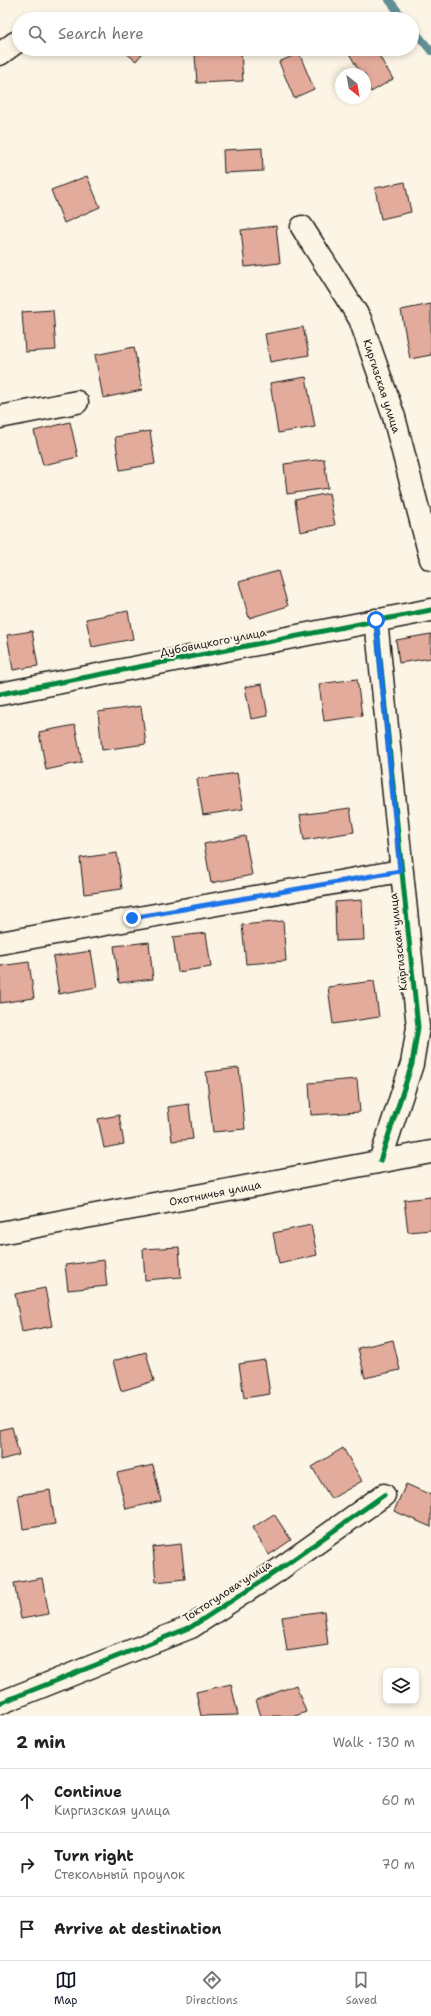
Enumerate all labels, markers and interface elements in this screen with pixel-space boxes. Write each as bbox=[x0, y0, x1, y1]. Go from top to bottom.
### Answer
search box bbox=[12, 12, 419, 56]
icon: search bbox=[26, 23, 48, 45]
text: Search here bbox=[58, 24, 144, 44]
north arrow bbox=[335, 68, 371, 104]
street label: Киргизская улица bbox=[359, 337, 404, 435]
route start bbox=[367, 611, 385, 629]
street label: Дубовицкого улица bbox=[159, 625, 268, 660]
street label: Киргизская улица bbox=[386, 892, 411, 992]
route end bbox=[123, 909, 141, 927]
street label: Охотничья улица bbox=[168, 1177, 262, 1210]
street label: Токтогулова улица bbox=[180, 1557, 275, 1626]
map controls bbox=[383, 1668, 419, 1704]
button: layers bbox=[383, 1668, 419, 1704]
text: 2 min bbox=[16, 1731, 66, 1753]
text: Walk · 130 m bbox=[333, 1734, 415, 1751]
text: Continue bbox=[54, 1782, 122, 1802]
icon: ahead bbox=[16, 1790, 38, 1812]
text: 60 m bbox=[382, 1792, 415, 1809]
text: Киргизская улица bbox=[54, 1802, 170, 1819]
text: Turn right bbox=[54, 1846, 134, 1866]
icon: right bbox=[16, 1854, 38, 1876]
text: 70 m bbox=[381, 1856, 415, 1873]
text: Стекольный проулок bbox=[54, 1866, 185, 1883]
icon: arrive bbox=[16, 1918, 38, 1940]
text: Arrive at destination bbox=[54, 1919, 222, 1939]
tab: Map bbox=[54, 1969, 78, 2008]
tab: Directions bbox=[185, 1969, 238, 2008]
tab: Saved bbox=[346, 1969, 377, 2008]

